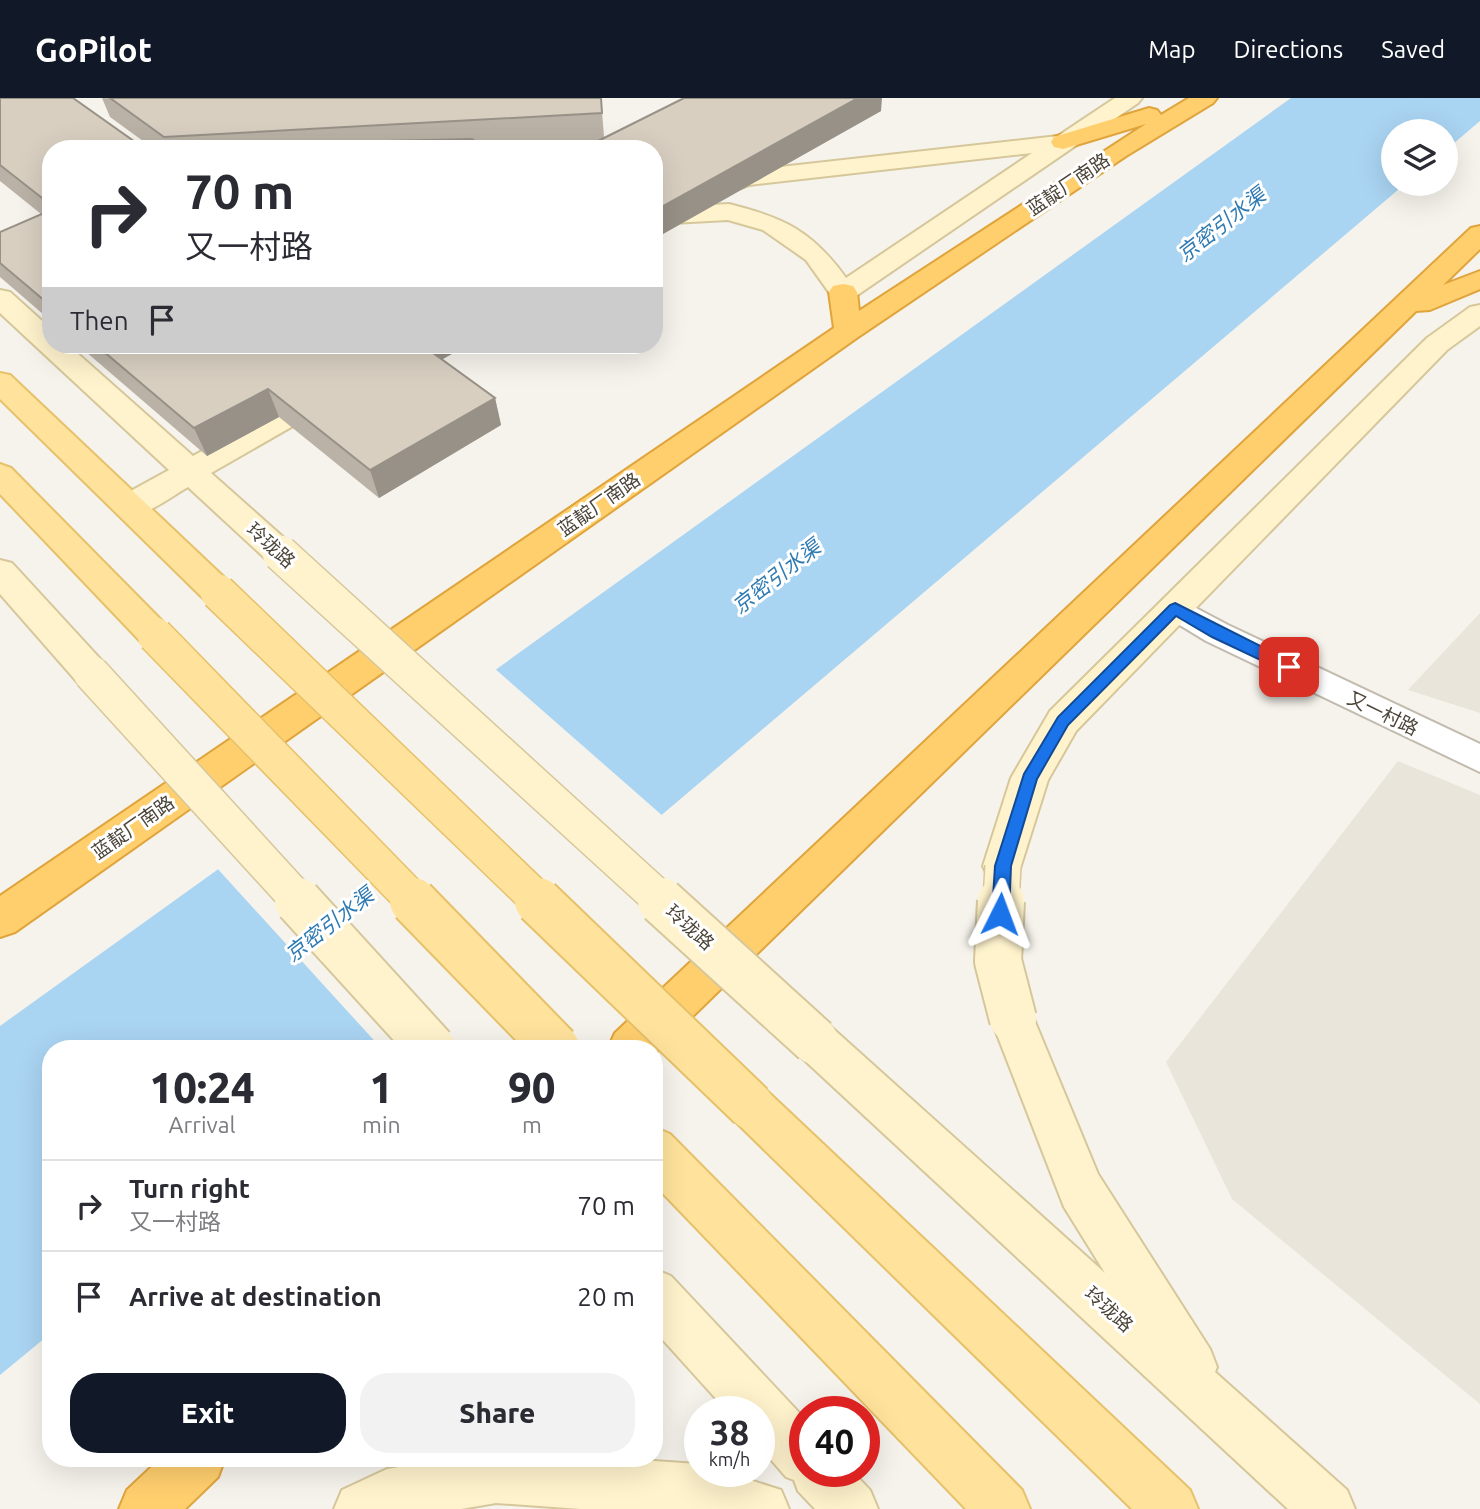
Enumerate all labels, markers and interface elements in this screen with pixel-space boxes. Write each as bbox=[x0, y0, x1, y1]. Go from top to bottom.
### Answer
text: GoPilot bbox=[35, 31, 152, 68]
text: Map bbox=[1148, 36, 1195, 63]
text: Directions bbox=[1233, 36, 1343, 63]
text: Saved bbox=[1381, 36, 1445, 63]
map controls bbox=[1381, 119, 1458, 196]
button: layers bbox=[1381, 119, 1458, 196]
street label: 蓝靛厂南路 bbox=[1022, 148, 1114, 220]
text: 70 m bbox=[185, 163, 294, 218]
icon: right bbox=[70, 168, 161, 259]
water label: 京密引水渠 bbox=[1172, 180, 1272, 266]
text: 又一村路 bbox=[185, 228, 313, 264]
icon: arrive bbox=[143, 301, 181, 339]
text: Then bbox=[70, 306, 129, 335]
street label: 蓝靛厂南路 bbox=[554, 468, 644, 540]
street label: 玲珑路 bbox=[242, 518, 300, 572]
water label: 京密引水渠 bbox=[727, 532, 827, 618]
pin bbox=[1259, 637, 1319, 697]
icon: arrive bbox=[1270, 648, 1308, 686]
street label: 又一村路 bbox=[1344, 686, 1422, 740]
street label: 蓝靛厂南路 bbox=[88, 791, 178, 863]
position arrow bbox=[963, 877, 1037, 951]
water label: 京密引水渠 bbox=[280, 880, 380, 966]
street label: 玲珑路 bbox=[661, 900, 719, 954]
text: 10:24 bbox=[149, 1064, 255, 1111]
text: 1 bbox=[370, 1064, 393, 1111]
text: 90 bbox=[508, 1064, 556, 1111]
text: Arrival bbox=[169, 1112, 236, 1137]
text: min bbox=[362, 1112, 401, 1137]
text: m bbox=[522, 1112, 542, 1137]
text: Turn right bbox=[129, 1174, 250, 1203]
icon: right bbox=[70, 1187, 108, 1225]
text: 70 m bbox=[577, 1191, 635, 1220]
text: 又一村路 bbox=[129, 1209, 221, 1234]
icon: arrive bbox=[70, 1278, 108, 1316]
text: Arrive at destination bbox=[129, 1282, 382, 1311]
text: 20 m bbox=[577, 1282, 635, 1311]
street label: 玲珑路 bbox=[1080, 1282, 1138, 1336]
button: Exit bbox=[70, 1373, 346, 1453]
button: Share bbox=[360, 1373, 635, 1453]
speed limit sign: 40 bbox=[789, 1396, 880, 1487]
text: 38 bbox=[710, 1412, 749, 1452]
text: km/h bbox=[709, 1449, 750, 1469]

